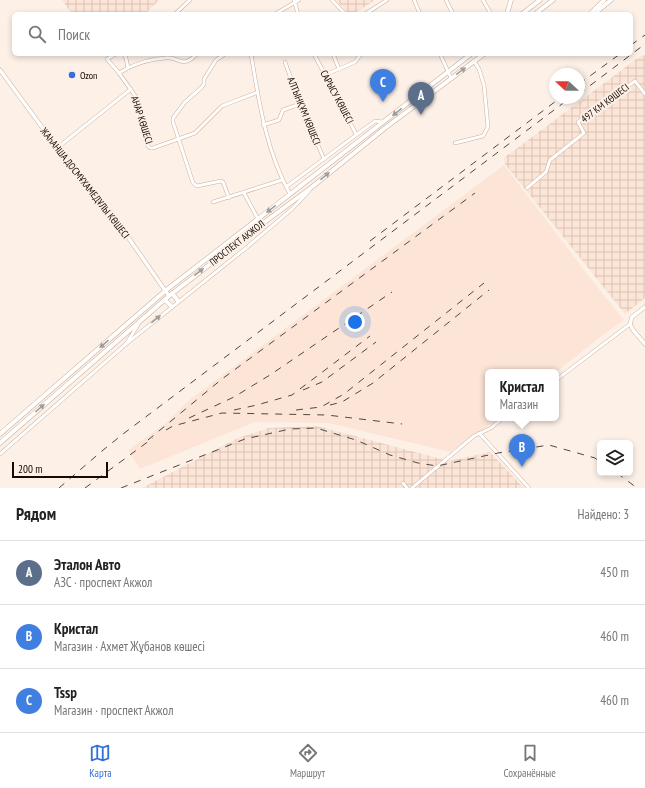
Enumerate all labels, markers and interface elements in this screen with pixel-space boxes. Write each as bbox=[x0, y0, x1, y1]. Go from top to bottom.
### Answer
search box bbox=[12, 12, 633, 56]
icon: search bbox=[26, 23, 48, 45]
text: Поиск bbox=[58, 25, 90, 44]
one-way arrow bbox=[455, 67, 466, 75]
street label: САРЫСУ КӨШЕСІ bbox=[317, 68, 357, 126]
north arrow bbox=[549, 68, 585, 104]
place label: Ozon bbox=[80, 69, 98, 82]
pin: C bbox=[370, 69, 396, 102]
marker: Ozon bbox=[67, 70, 77, 80]
street label: АЛТЫНҚҰМ КӨШЕСІ bbox=[284, 75, 324, 147]
street label: 497 КМ КӨШЕСІ bbox=[578, 81, 632, 125]
pin: A bbox=[408, 82, 434, 115]
street label: АНАР КӨШЕСІ bbox=[128, 94, 156, 146]
one-way arrow bbox=[391, 108, 402, 117]
street label: ЖАҺАНША ДОСМҰХАМЕДҰЛЫ КӨШЕСІ bbox=[37, 124, 132, 241]
one-way arrow bbox=[319, 172, 330, 181]
one-way arrow bbox=[266, 204, 277, 213]
street label: ПРОСПЕКТ АКЖОЛ bbox=[207, 217, 267, 269]
one-way arrow bbox=[194, 268, 205, 277]
your location bbox=[345, 312, 365, 332]
one-way arrow bbox=[151, 315, 162, 324]
one-way arrow bbox=[98, 340, 109, 349]
popup bbox=[485, 369, 559, 421]
text: Кристал bbox=[500, 377, 544, 396]
text: Магазин bbox=[500, 396, 538, 413]
one-way arrow bbox=[35, 404, 45, 413]
pin: B bbox=[509, 434, 535, 467]
map controls bbox=[597, 440, 633, 476]
button: layers bbox=[597, 440, 633, 476]
scale bar bbox=[12, 460, 108, 479]
text: 200 m bbox=[18, 462, 42, 476]
text: Рядом bbox=[16, 503, 56, 525]
text: Найдено: 3 bbox=[578, 506, 629, 523]
text: Эталон Авто bbox=[54, 555, 121, 574]
text: A bbox=[26, 564, 32, 581]
text: 450 m bbox=[600, 564, 629, 581]
text: АЗС · проспект Акжол bbox=[54, 574, 152, 591]
text: Кристал bbox=[54, 619, 98, 638]
text: B bbox=[26, 628, 32, 645]
text: 460 m bbox=[600, 628, 629, 645]
text: Магазин · Ахмет Жұбанов көшесі bbox=[54, 638, 205, 655]
text: Tssp bbox=[54, 683, 77, 702]
text: C bbox=[26, 692, 32, 709]
text: 460 m bbox=[600, 692, 629, 709]
text: Магазин · проспект Акжол bbox=[54, 702, 173, 719]
tab: Карта bbox=[89, 742, 112, 780]
tab: Маршрут bbox=[290, 742, 325, 780]
tab: Сохранённые bbox=[503, 742, 556, 780]

